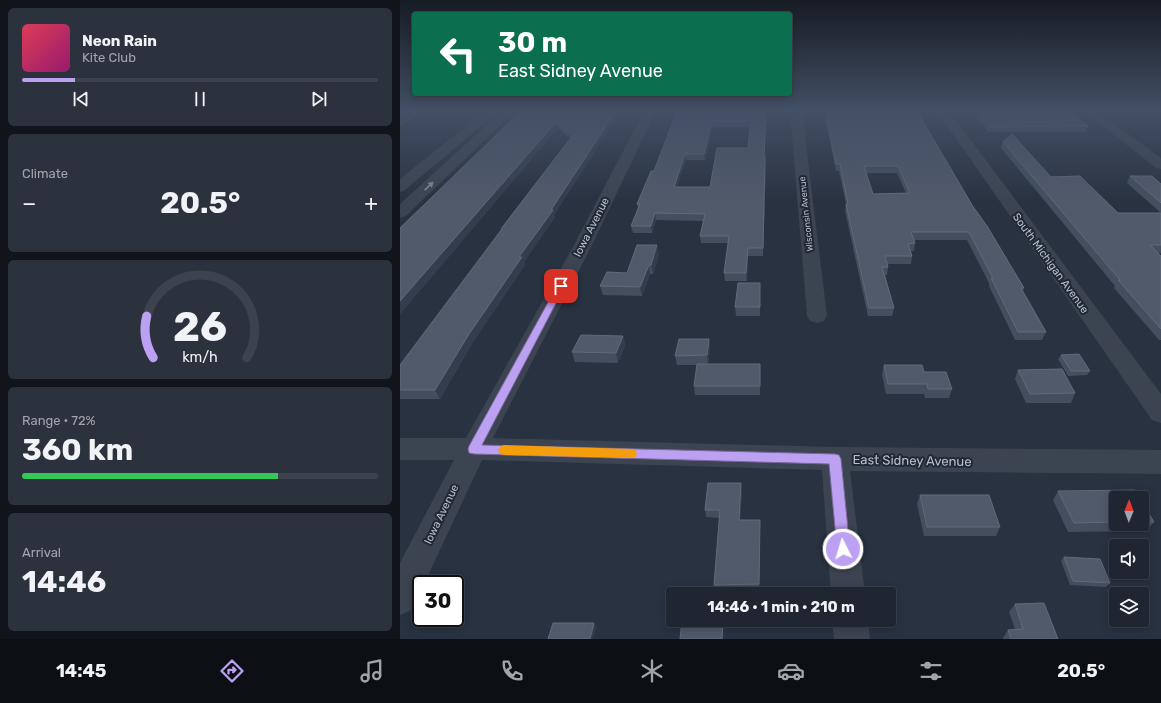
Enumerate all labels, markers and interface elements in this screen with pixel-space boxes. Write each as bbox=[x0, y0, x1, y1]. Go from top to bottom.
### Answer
text: 30 m bbox=[498, 26, 567, 59]
icon: left bbox=[432, 28, 484, 80]
text: Neon Rain bbox=[82, 32, 157, 50]
text: Kite Club bbox=[82, 50, 136, 65]
text: East Sidney Avenue bbox=[498, 60, 663, 82]
icon: previous bbox=[70, 88, 92, 110]
icon: pause bbox=[189, 88, 211, 110]
icon: next bbox=[308, 88, 330, 110]
text: Climate bbox=[22, 166, 68, 181]
street label: Wisconsin Avenue bbox=[797, 176, 815, 252]
one-way arrow bbox=[424, 182, 433, 191]
text: 20.5° bbox=[160, 185, 240, 221]
text: − bbox=[22, 190, 36, 217]
text: + bbox=[364, 190, 378, 217]
street label: Iowa Avenue bbox=[571, 195, 612, 259]
street label: South Michigan Avenue bbox=[1010, 211, 1091, 316]
pin bbox=[544, 269, 578, 303]
icon: arrive bbox=[550, 275, 572, 297]
text: 26 bbox=[173, 301, 227, 350]
text: km/h bbox=[182, 348, 218, 365]
text: Range · 72% bbox=[22, 413, 95, 428]
text: 360 km bbox=[22, 432, 133, 468]
street label: East Sidney Avenue bbox=[852, 452, 972, 469]
street label: Iowa Avenue bbox=[421, 482, 462, 546]
north arrow bbox=[1109, 491, 1149, 531]
map controls bbox=[1109, 491, 1149, 627]
position arrow bbox=[822, 528, 864, 570]
button: sound bbox=[1109, 539, 1149, 579]
text: Arrival bbox=[22, 545, 61, 560]
text: 14:46 bbox=[22, 564, 106, 600]
speed limit sign: 30 bbox=[412, 575, 464, 627]
button: layers bbox=[1109, 587, 1149, 627]
text: 14:46 · 1 min · 210 m bbox=[707, 598, 855, 616]
icon: directions bbox=[218, 657, 246, 685]
icon: music bbox=[358, 657, 386, 685]
icon: phone bbox=[498, 657, 526, 685]
icon: climate bbox=[638, 657, 666, 685]
icon: car bbox=[777, 657, 805, 685]
icon: filters bbox=[917, 657, 945, 685]
text: 14:45 bbox=[56, 660, 106, 682]
text: 20.5° bbox=[1057, 660, 1105, 682]

